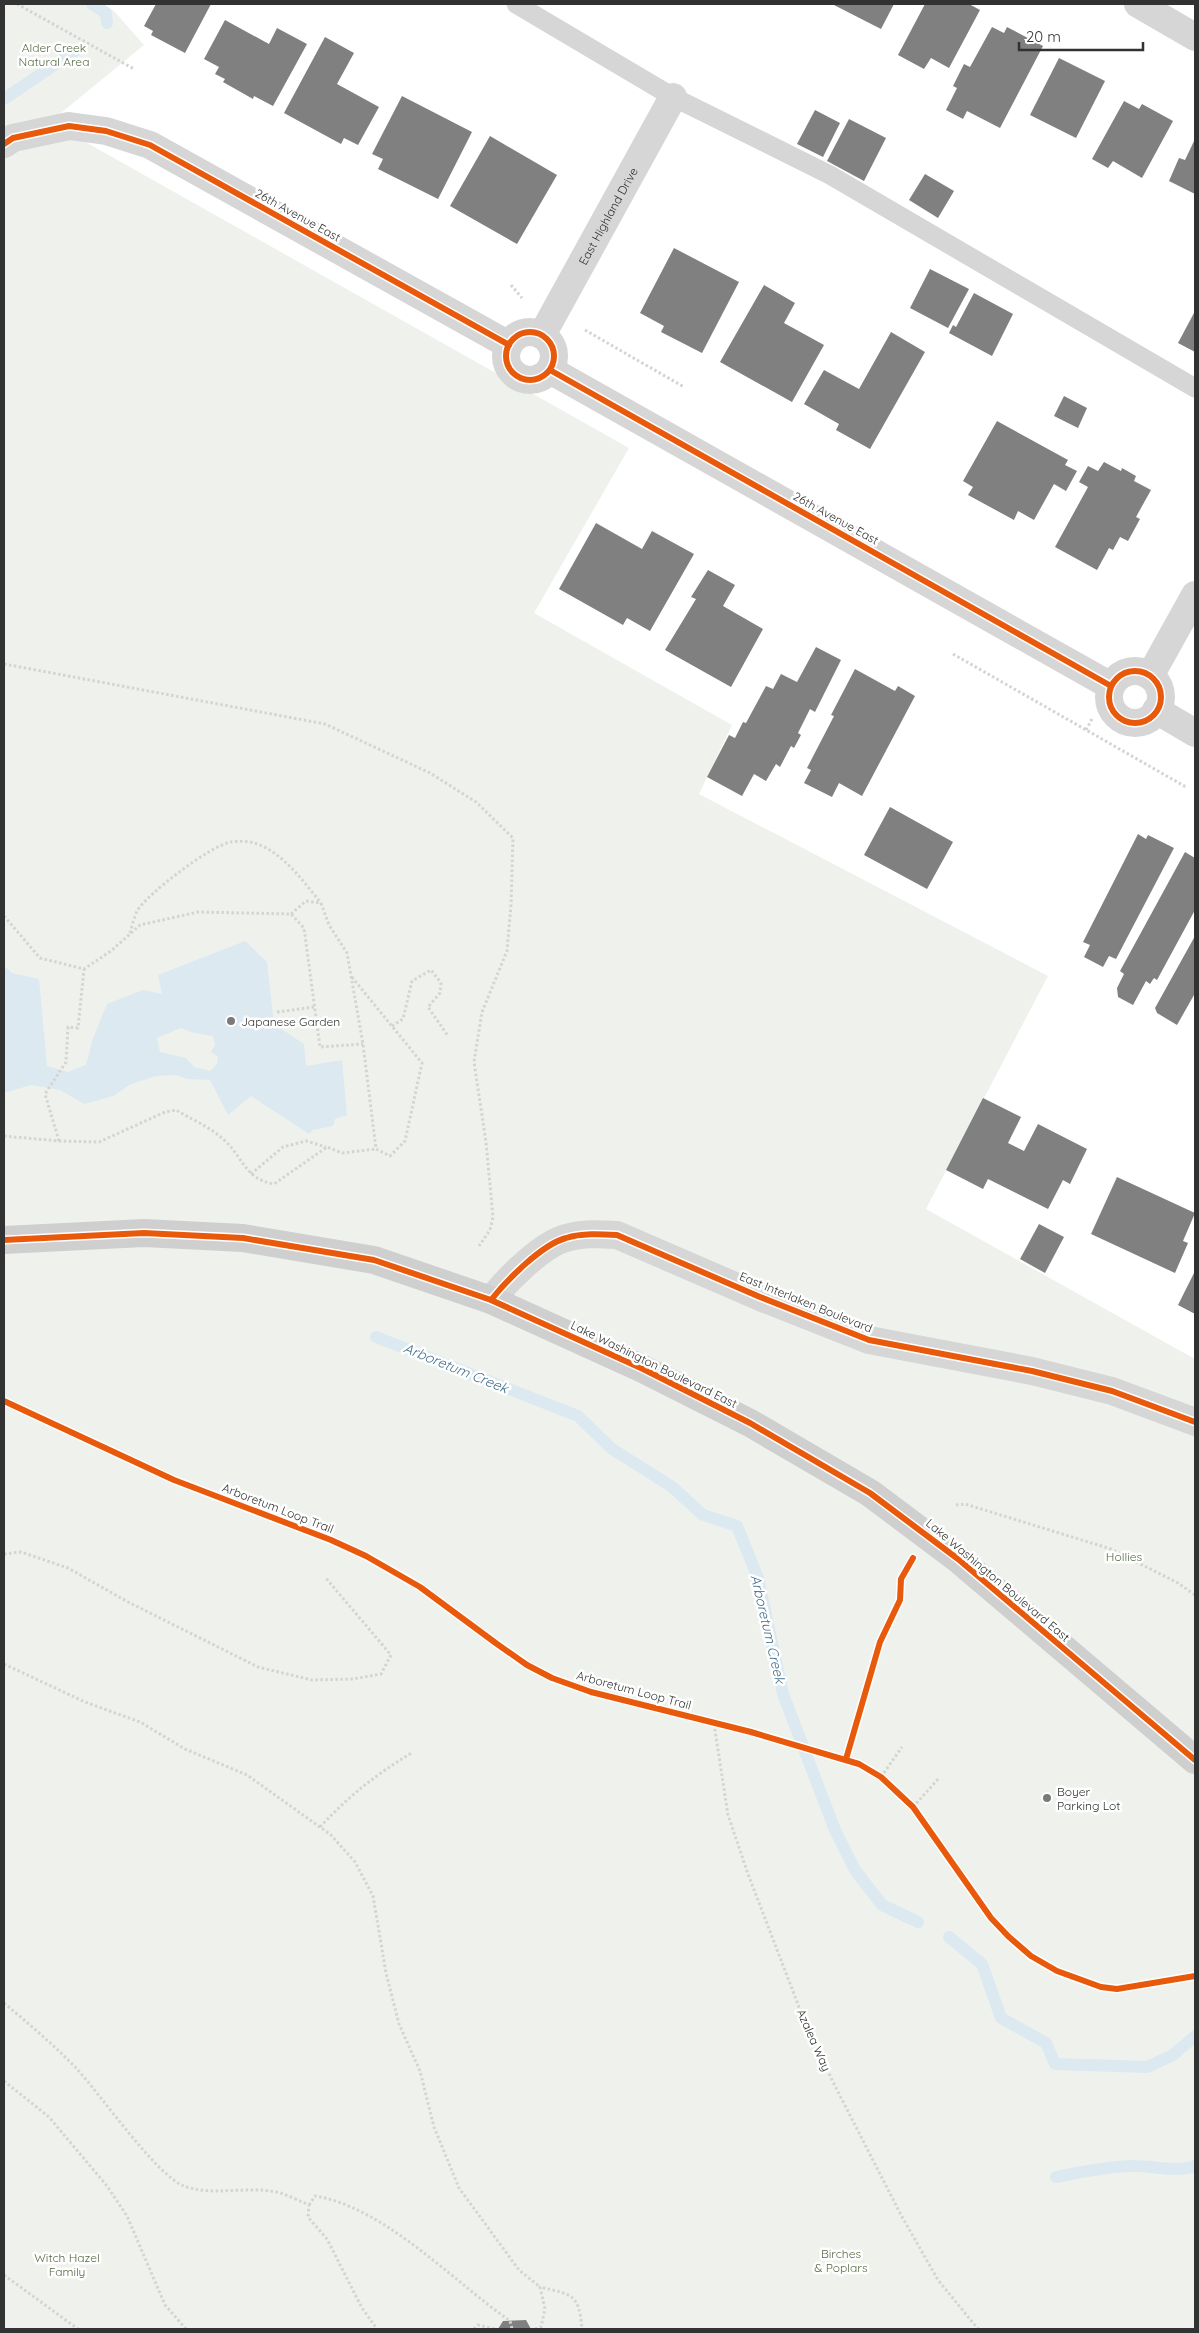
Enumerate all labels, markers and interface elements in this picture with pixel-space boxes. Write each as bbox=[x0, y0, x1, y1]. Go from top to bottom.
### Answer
scale bar bbox=[1019, 20, 1143, 52]
text: 20 m bbox=[1026, 27, 1061, 46]
park label: Alder Creek Natural Area bbox=[19, 40, 89, 69]
street label: East Highland Drive bbox=[575, 164, 641, 267]
street label: 26th Avenue East bbox=[253, 185, 343, 245]
street label: 26th Avenue East bbox=[791, 488, 881, 548]
place label: Japanese Garden bbox=[241, 1014, 340, 1029]
marker: Japanese Garden bbox=[225, 1015, 237, 1027]
street label: East Interlaken Boulevard bbox=[737, 1268, 875, 1336]
street label: Lake Washington Boulevard East bbox=[568, 1317, 740, 1411]
water label: Arboretum Creek bbox=[401, 1339, 512, 1398]
street label: Arboretum Loop Trail bbox=[220, 1480, 336, 1536]
street label: Lake Washington Boulevard East bbox=[923, 1515, 1073, 1645]
park label: Hollies bbox=[1106, 1549, 1143, 1564]
water label: Arboretum Creek bbox=[747, 1573, 790, 1687]
street label: Arboretum Loop Trail bbox=[575, 1667, 693, 1713]
place label: Boyer Parking Lot bbox=[1057, 1784, 1120, 1813]
marker: Boyer Parking Lot bbox=[1041, 1792, 1053, 1804]
street label: Azalea Way bbox=[794, 2007, 834, 2073]
park label: Birches & Poplars bbox=[814, 2246, 868, 2275]
park label: Witch Hazel Family bbox=[34, 2250, 100, 2279]

